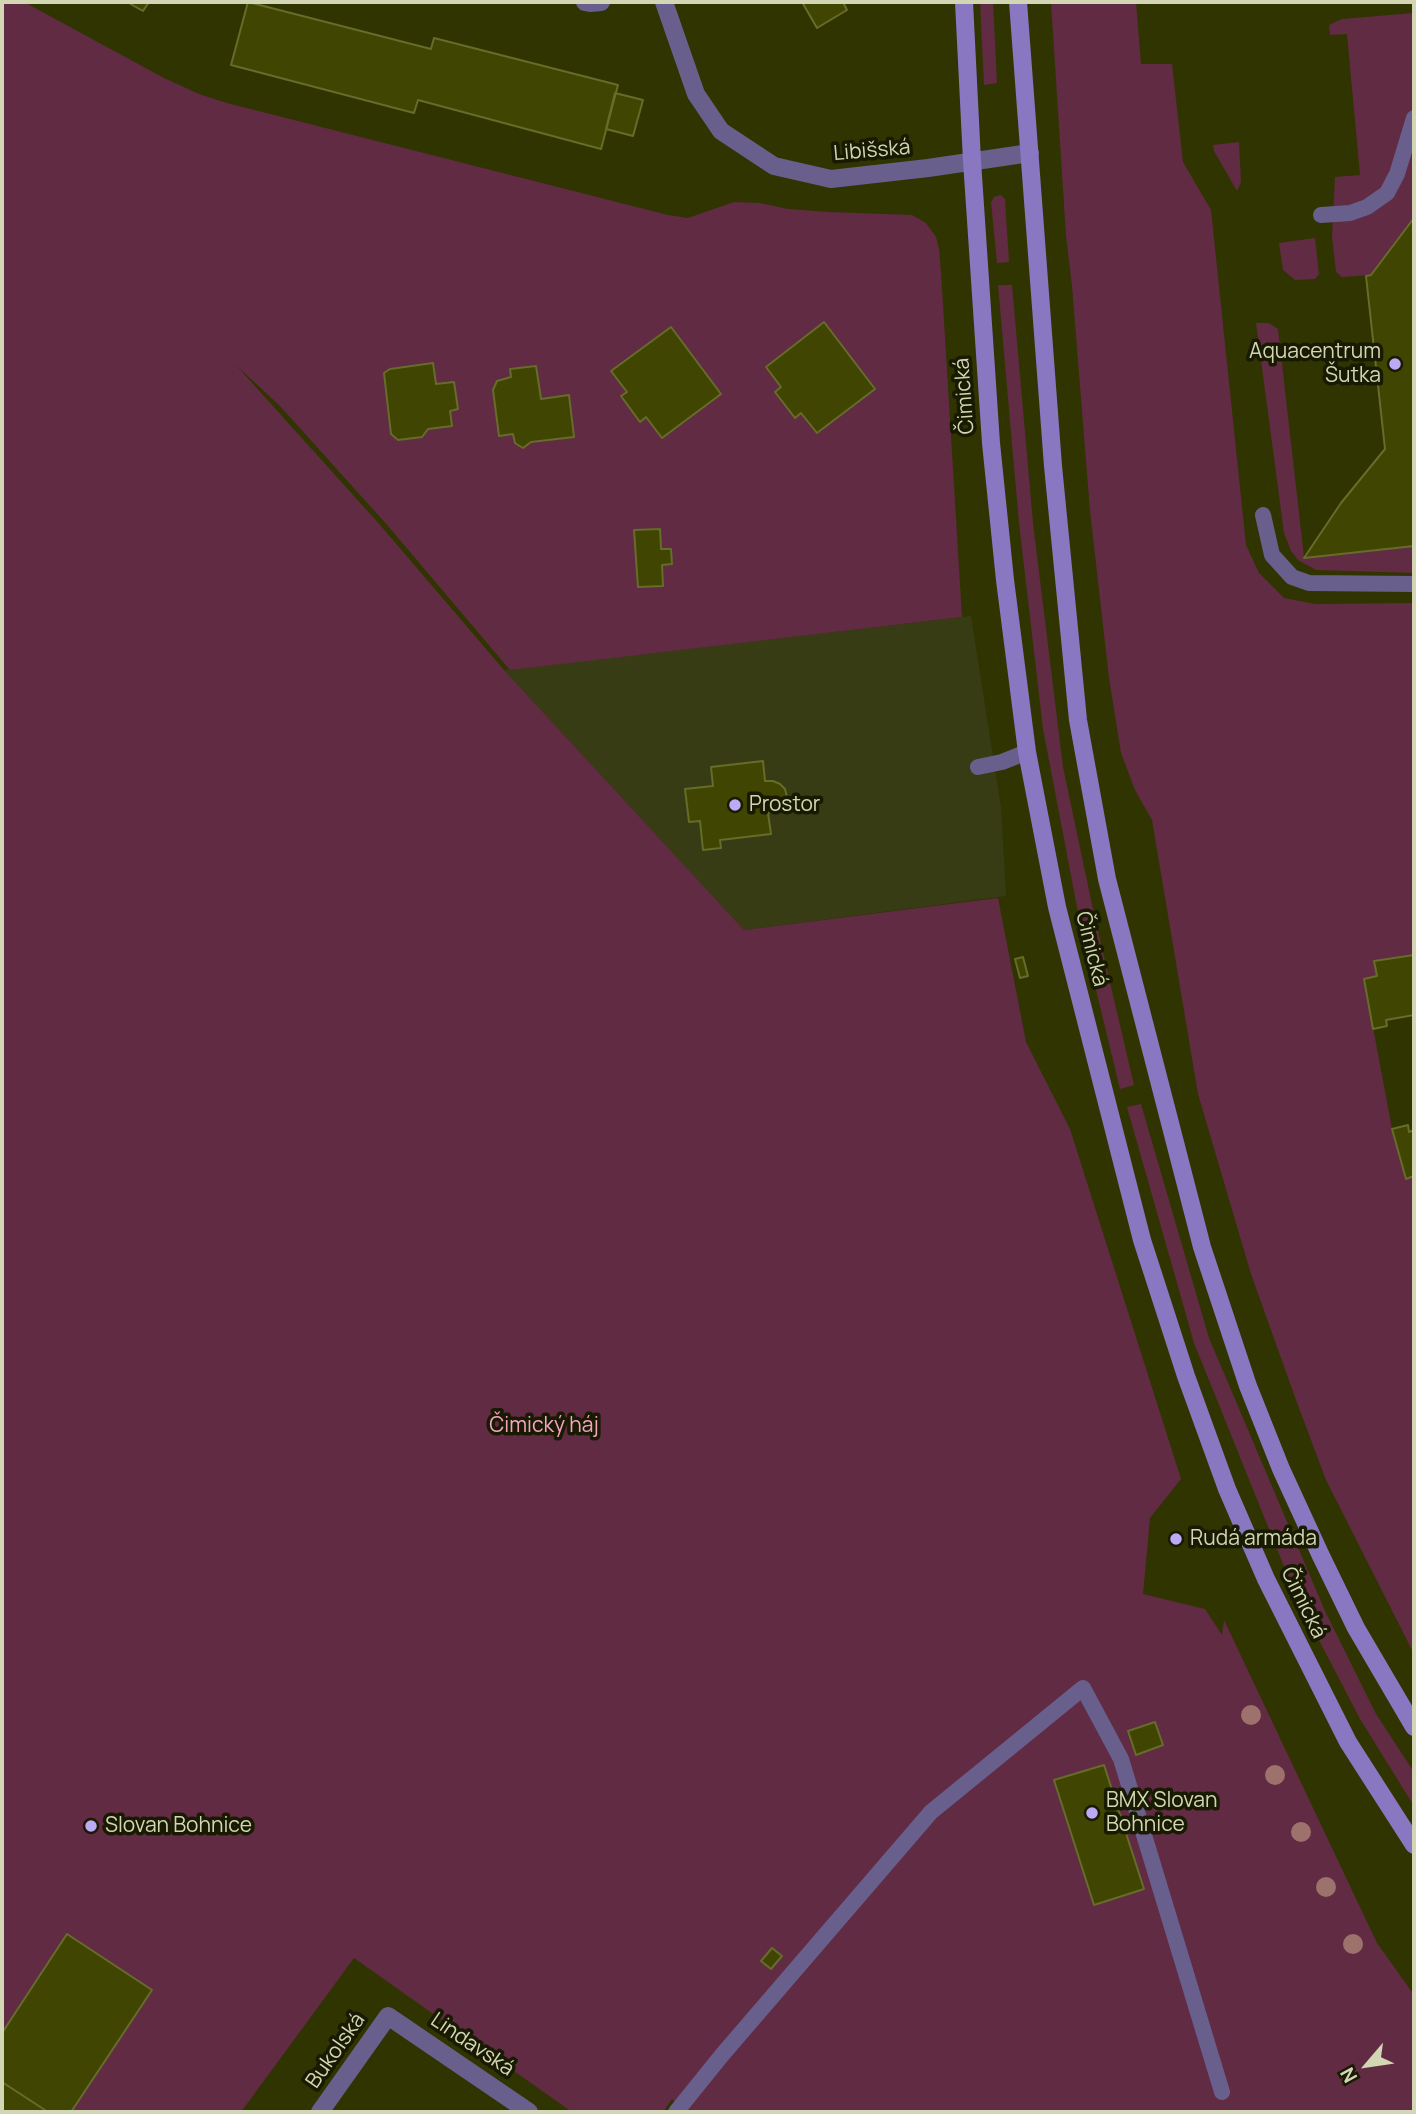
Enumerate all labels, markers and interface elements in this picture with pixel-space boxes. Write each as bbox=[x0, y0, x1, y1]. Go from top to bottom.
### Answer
street label: Libišská bbox=[833, 135, 911, 167]
place label: Aquacentrum Šutka bbox=[1249, 339, 1381, 389]
marker: Aquacentrum Šutka bbox=[1387, 356, 1403, 372]
street label: Čimická bbox=[950, 357, 980, 435]
place label: Prostor bbox=[749, 792, 820, 818]
marker: Prostor bbox=[727, 797, 743, 813]
street label: Čimická bbox=[1070, 909, 1112, 989]
park label: Čimický háj bbox=[489, 1413, 599, 1439]
place label: Rudá armáda bbox=[1190, 1526, 1317, 1552]
marker: Rudá armáda bbox=[1168, 1531, 1184, 1547]
street label: Čimická bbox=[1275, 1563, 1331, 1643]
place label: BMX Slovan Bohnice bbox=[1106, 1788, 1217, 1838]
marker: BMX Slovan Bohnice bbox=[1084, 1805, 1100, 1821]
place label: Slovan Bohnice bbox=[105, 1813, 252, 1839]
marker: Slovan Bohnice bbox=[83, 1818, 99, 1834]
street label: Lindavská bbox=[426, 2008, 518, 2082]
street label: Bukolská bbox=[301, 2009, 371, 2093]
north arrow bbox=[1332, 2030, 1402, 2100]
text: N bbox=[1334, 2063, 1363, 2087]

